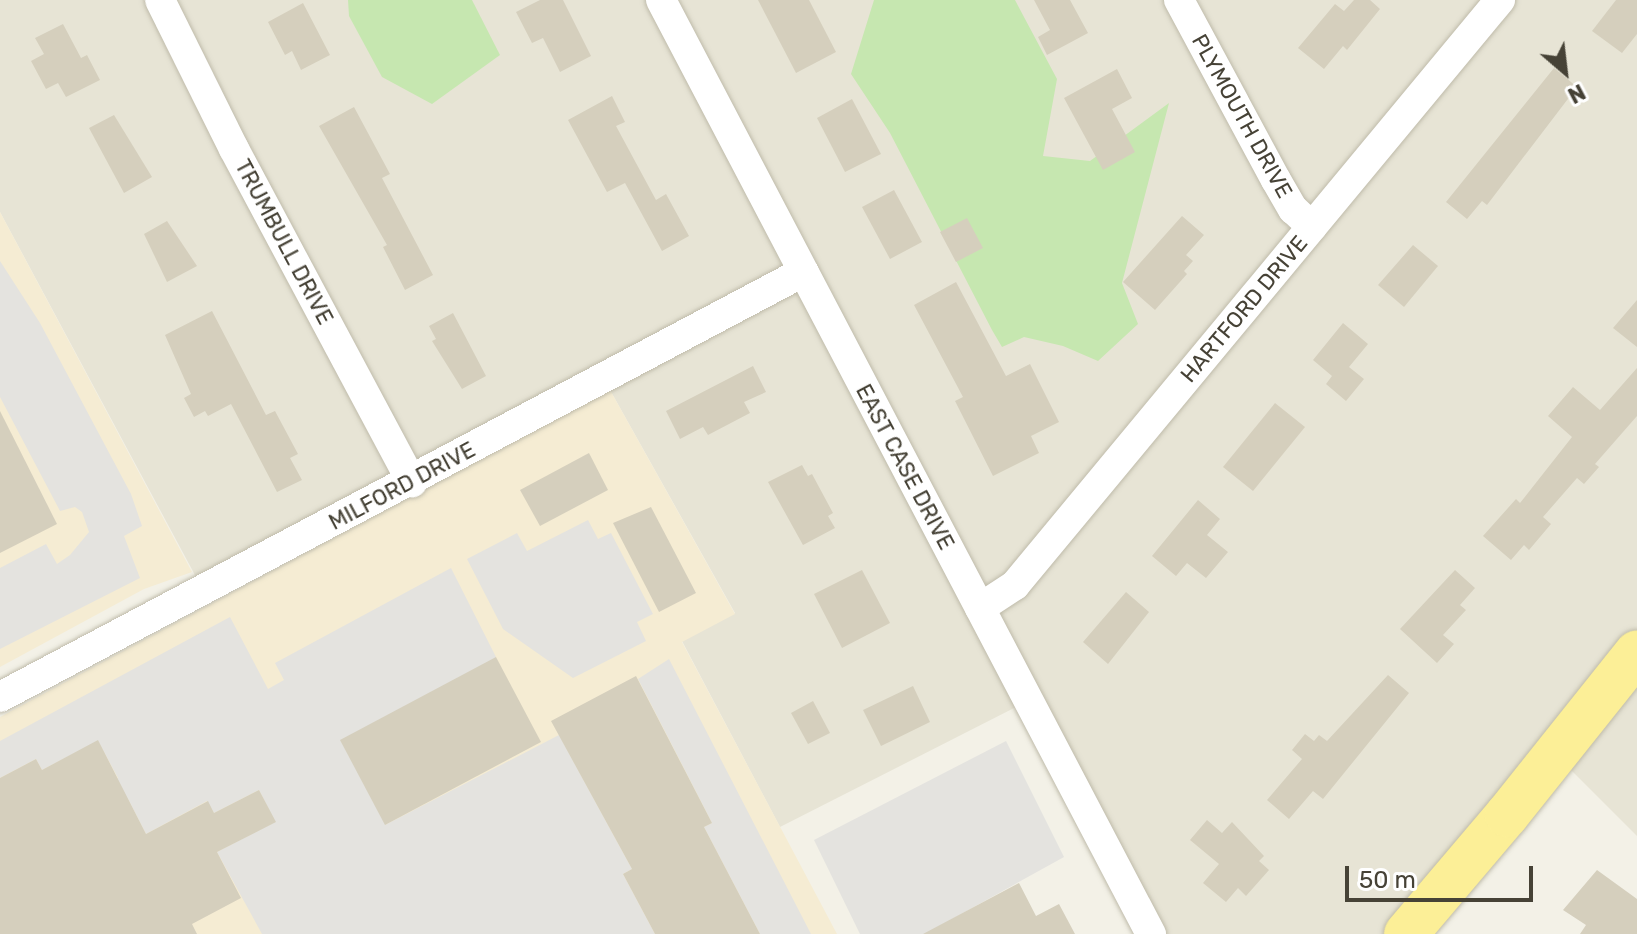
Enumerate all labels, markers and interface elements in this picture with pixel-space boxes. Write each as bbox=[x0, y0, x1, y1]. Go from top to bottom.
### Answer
street label: PLYMOUTH DRIVE bbox=[1186, 29, 1298, 203]
north arrow bbox=[1525, 32, 1605, 112]
text: N bbox=[1563, 78, 1590, 109]
street label: TRUMBULL DRIVE bbox=[229, 155, 339, 329]
street label: HARTFORD DRIVE bbox=[1175, 230, 1313, 388]
street label: EAST CASE DRIVE bbox=[850, 379, 960, 555]
street label: MILFORD DRIVE bbox=[324, 436, 480, 536]
scale bar bbox=[1349, 850, 1537, 900]
text: 50 m bbox=[1359, 866, 1416, 894]

